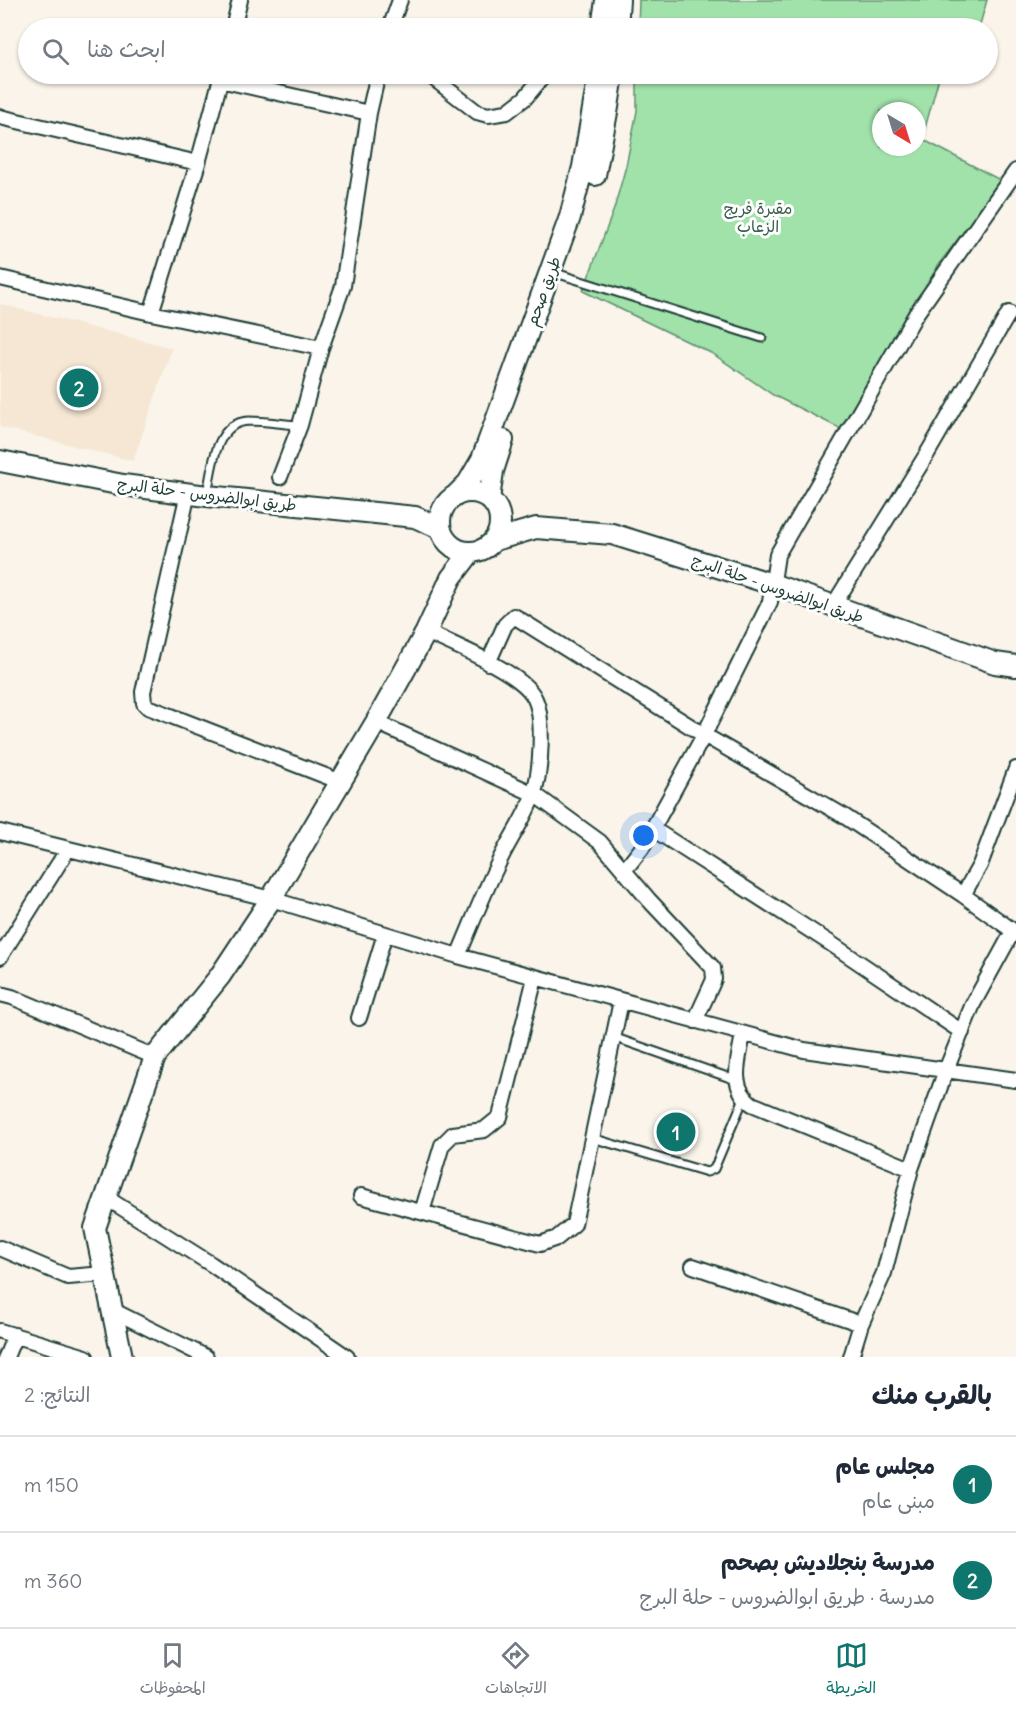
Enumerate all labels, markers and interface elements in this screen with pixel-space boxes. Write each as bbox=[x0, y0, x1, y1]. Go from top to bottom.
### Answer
search box bbox=[18, 18, 998, 84]
icon: search bbox=[39, 35, 72, 68]
text: ابحث هنا bbox=[87, 35, 166, 63]
north arrow bbox=[872, 102, 926, 156]
park label: مقبرة فريج الزعاب bbox=[724, 198, 792, 236]
street label: طريق صحم bbox=[521, 253, 568, 330]
pin: 2 bbox=[60, 366, 98, 410]
street label: طريق ابوالضروس - حلة البرج bbox=[116, 473, 298, 516]
street label: طريق ابوالضروس - حلة البرج bbox=[689, 549, 867, 628]
your location bbox=[629, 821, 658, 850]
pin: 1 bbox=[656, 1110, 696, 1154]
text: بالقرب منك bbox=[872, 1378, 992, 1411]
text: النتائج: 2 bbox=[24, 1382, 90, 1407]
text: مجلس عام bbox=[835, 1452, 935, 1480]
text: 150 m bbox=[24, 1472, 79, 1497]
text: 1 bbox=[969, 1472, 976, 1497]
text: مبنى عام bbox=[862, 1488, 935, 1513]
text: مدرسة بنجلاديش بصحم bbox=[721, 1548, 935, 1576]
text: 360 m bbox=[24, 1568, 82, 1593]
text: 2 bbox=[967, 1568, 978, 1593]
text: مدرسة · طريق ابوالضروس - حلة البرج bbox=[640, 1584, 935, 1609]
tab: المحفوظات bbox=[140, 1639, 206, 1702]
tab: الاتجاهات bbox=[485, 1639, 547, 1702]
tab: الخريطة bbox=[826, 1639, 876, 1702]

